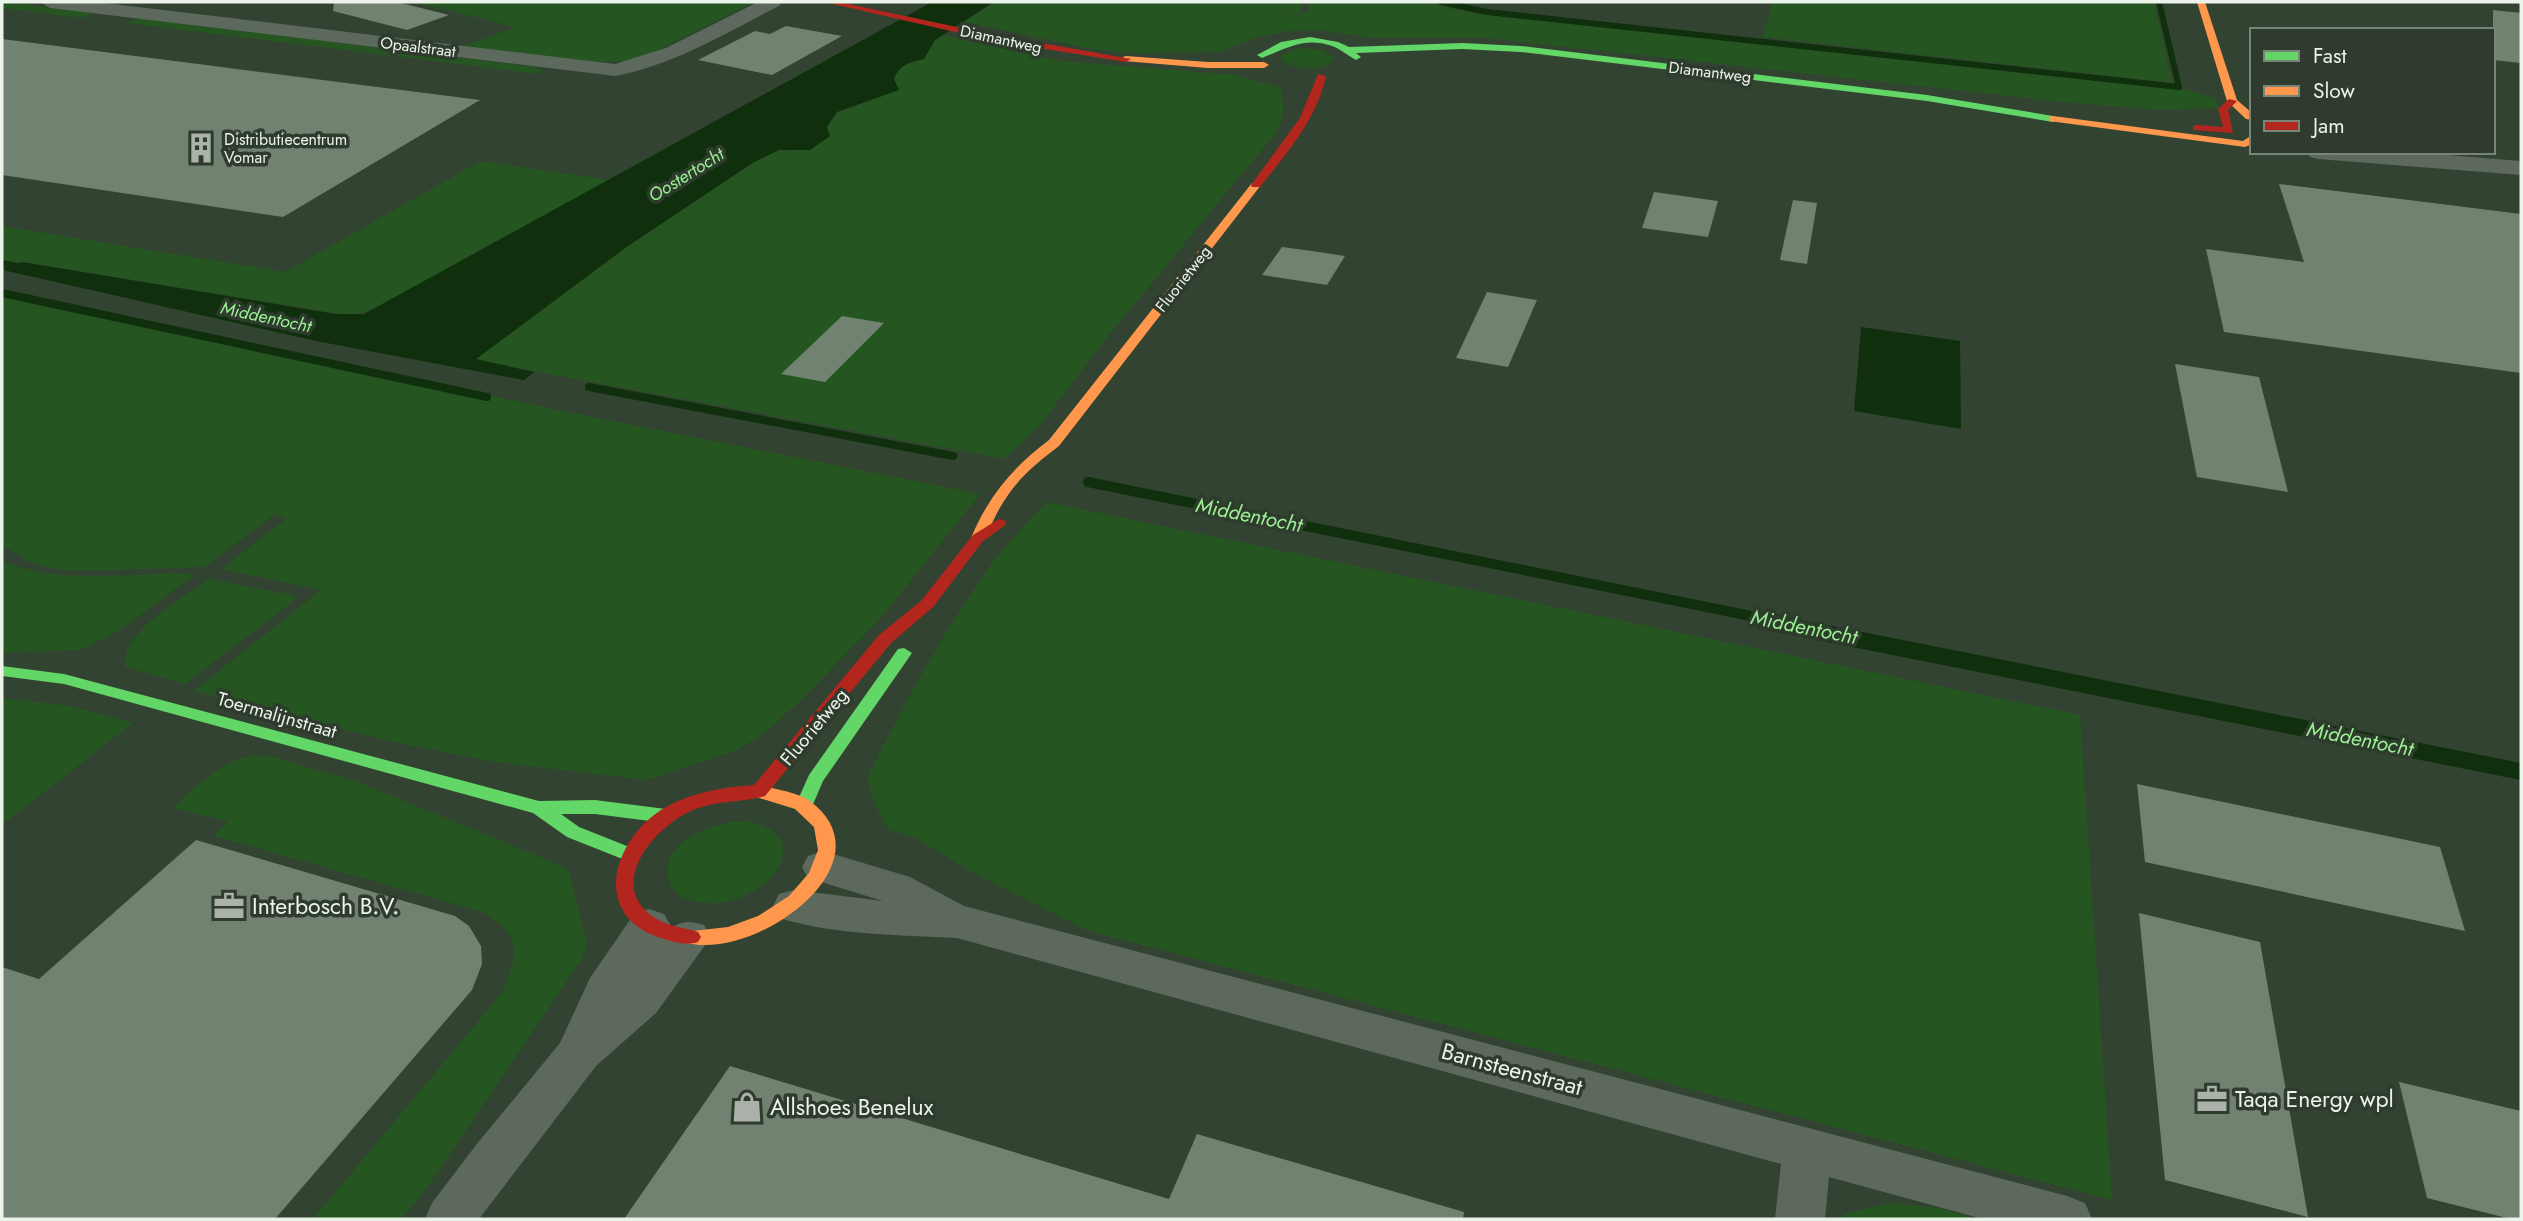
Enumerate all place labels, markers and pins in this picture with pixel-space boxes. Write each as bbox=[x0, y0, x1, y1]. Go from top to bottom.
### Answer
place label: Distributiecentrum Vomar bbox=[224, 128, 347, 169]
building icon: Distributiecentrum Vomar bbox=[184, 131, 218, 165]
office icon: Interbosch B.V. bbox=[212, 889, 246, 923]
place label: Interbosch B.V. bbox=[252, 889, 399, 923]
office icon: Taqa Energy wpl bbox=[2195, 1082, 2229, 1116]
place label: Taqa Energy wpl bbox=[2235, 1082, 2394, 1116]
shop icon: Allshoes Benelux bbox=[730, 1090, 764, 1124]
place label: Allshoes Benelux bbox=[770, 1090, 934, 1124]

